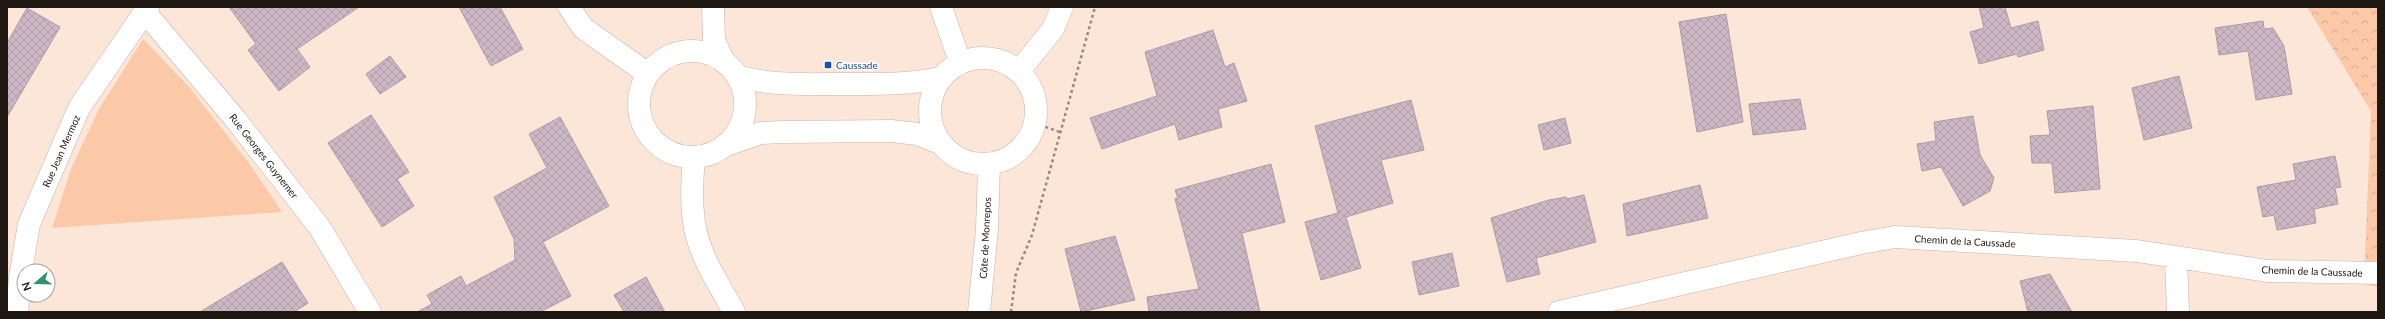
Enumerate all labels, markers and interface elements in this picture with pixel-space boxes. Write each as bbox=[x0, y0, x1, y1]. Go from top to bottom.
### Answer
place label: Caussade bbox=[836, 59, 878, 71]
marker: Caussade bbox=[823, 60, 833, 70]
street label: Rue Georges Guynemer bbox=[227, 111, 301, 201]
street label: Rue Jean Mermoz bbox=[40, 113, 83, 189]
street label: Côte de Monrepos bbox=[977, 197, 993, 279]
street label: Chemin de la Caussade bbox=[1914, 232, 2016, 250]
north arrow bbox=[16, 263, 56, 303]
street label: Chemin de la Caussade bbox=[2261, 263, 2363, 279]
text: N bbox=[19, 280, 34, 293]

